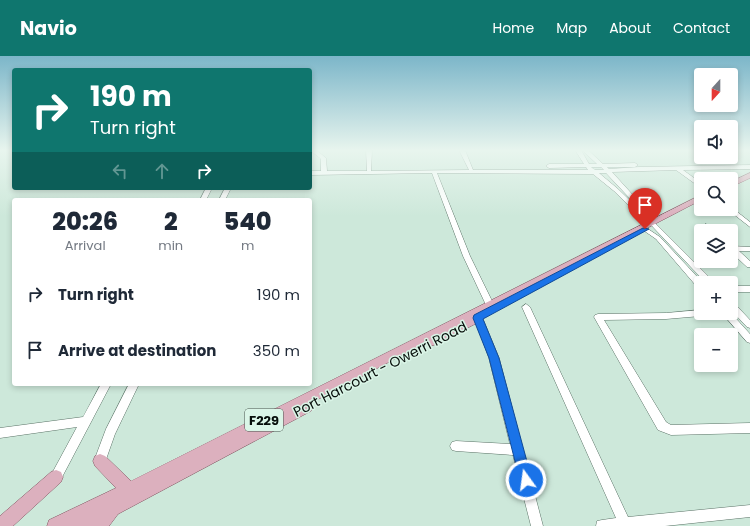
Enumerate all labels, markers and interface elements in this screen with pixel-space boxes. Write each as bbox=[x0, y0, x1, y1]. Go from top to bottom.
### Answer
text: Navio bbox=[20, 15, 77, 42]
text: Home bbox=[492, 18, 534, 38]
text: Map bbox=[556, 18, 587, 38]
text: About bbox=[609, 18, 651, 38]
text: Contact bbox=[673, 18, 730, 38]
north arrow bbox=[694, 68, 738, 112]
map controls bbox=[694, 68, 738, 372]
text: 190 m bbox=[90, 77, 172, 116]
icon: right bbox=[24, 84, 76, 136]
text: Turn right bbox=[90, 115, 176, 140]
button: sound bbox=[694, 120, 738, 164]
icon: left bbox=[109, 160, 131, 182]
icon: ahead bbox=[151, 160, 173, 182]
icon: right bbox=[193, 160, 215, 182]
button: search bbox=[694, 172, 738, 216]
pin bbox=[628, 188, 662, 229]
icon: arrive bbox=[634, 194, 656, 216]
text: 20:26 bbox=[52, 205, 118, 238]
text: 2 bbox=[164, 205, 178, 238]
text: 540 bbox=[224, 205, 272, 238]
button: layers bbox=[694, 224, 738, 268]
text: Arrival bbox=[65, 236, 106, 255]
text: min bbox=[158, 236, 183, 255]
text: m bbox=[241, 236, 254, 255]
button: + bbox=[694, 276, 738, 320]
icon: right bbox=[24, 283, 46, 305]
text: Turn right bbox=[58, 284, 134, 305]
text: 190 m bbox=[257, 284, 300, 305]
street label: Port Harcourt - Owerri Road bbox=[290, 316, 470, 422]
button: − bbox=[694, 328, 738, 372]
icon: arrive bbox=[24, 339, 46, 361]
text: Arrive at destination bbox=[58, 340, 216, 361]
text: 350 m bbox=[253, 340, 300, 361]
road number: F229 bbox=[245, 409, 283, 431]
position arrow bbox=[505, 459, 547, 501]

